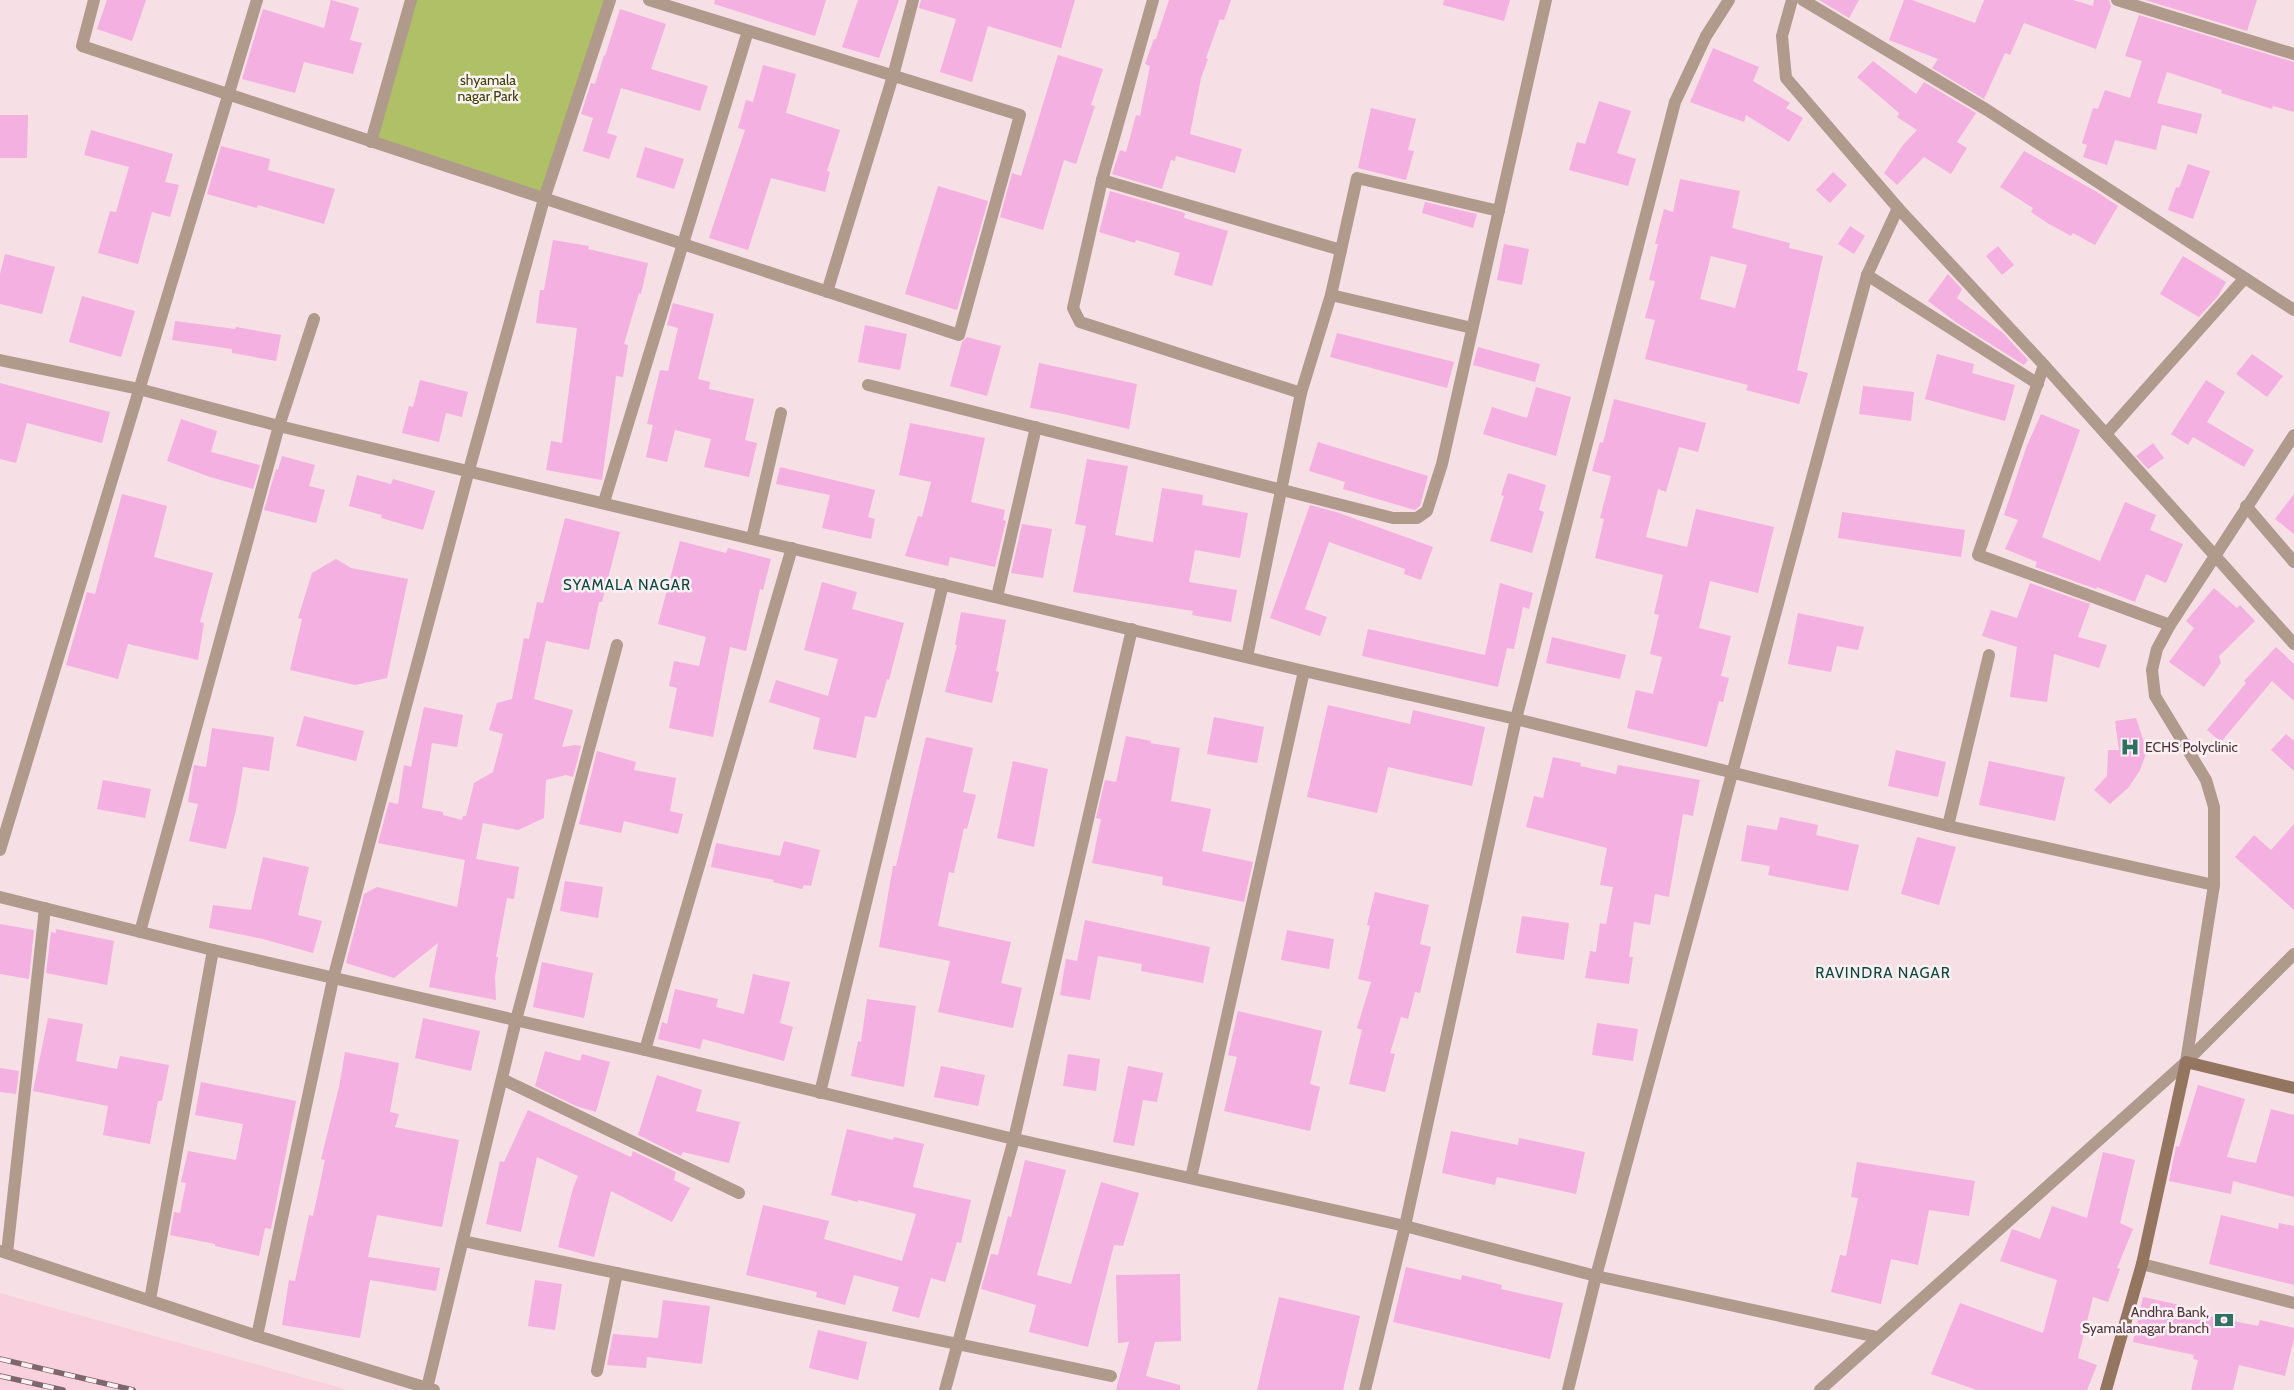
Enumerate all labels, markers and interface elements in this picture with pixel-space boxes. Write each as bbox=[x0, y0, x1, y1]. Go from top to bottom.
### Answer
park label: shyamala nagar Park bbox=[457, 71, 519, 105]
district label: SYAMALA NAGAR bbox=[563, 576, 691, 594]
hospital icon: ECHS Polyclinic bbox=[2119, 736, 2141, 758]
place label: ECHS Polyclinic bbox=[2145, 738, 2238, 756]
district label: RAVINDRA NAGAR bbox=[1815, 964, 1951, 982]
place label: Andhra Bank, Syamalanagar branch bbox=[2082, 1303, 2209, 1337]
bank icon: Andhra Bank, Syamalanagar branch bbox=[2213, 1309, 2235, 1331]

